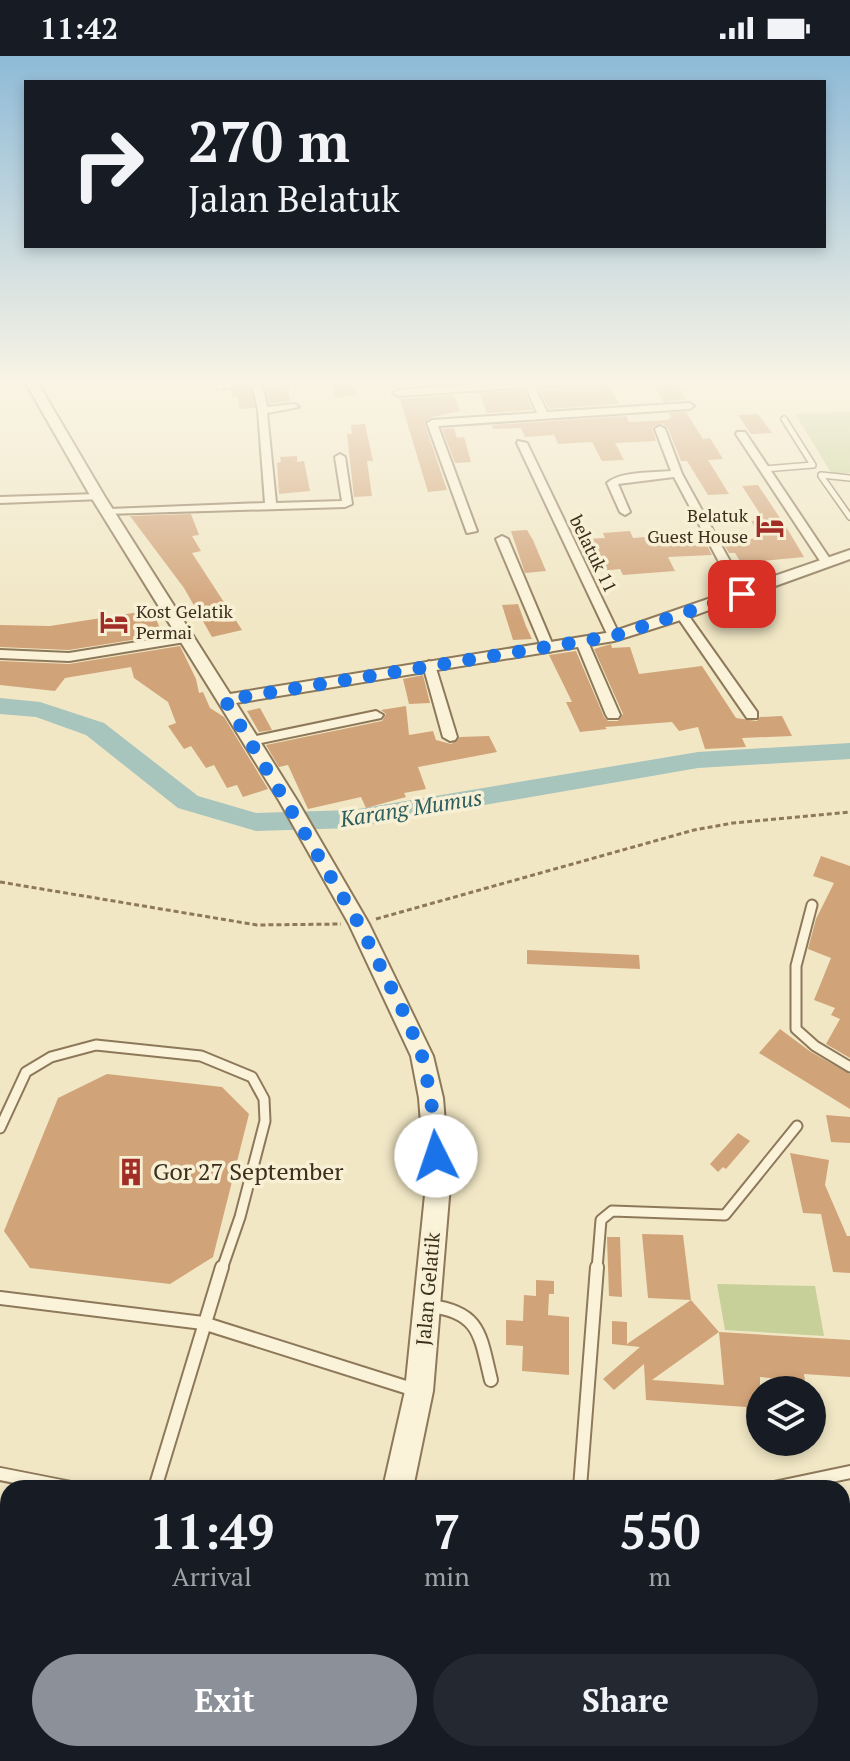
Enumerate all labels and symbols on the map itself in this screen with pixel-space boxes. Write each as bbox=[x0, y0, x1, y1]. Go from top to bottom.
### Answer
place label: Belatuk Guest House bbox=[647, 503, 749, 548]
street label: belatuk 11 bbox=[565, 511, 623, 596]
hotel icon: Belatuk Guest House bbox=[755, 511, 785, 541]
pin bbox=[708, 560, 776, 628]
place label: Kost Gelatik Permai bbox=[136, 599, 234, 644]
hotel icon: Kost Gelatik Permai bbox=[99, 607, 129, 637]
water label: Karang Mumus bbox=[337, 782, 484, 833]
position arrow bbox=[394, 1114, 478, 1198]
place label: Gor 27 September bbox=[153, 1155, 344, 1187]
building icon: Gor 27 September bbox=[116, 1157, 146, 1187]
street label: Jalan Gelatik bbox=[409, 1231, 446, 1347]

